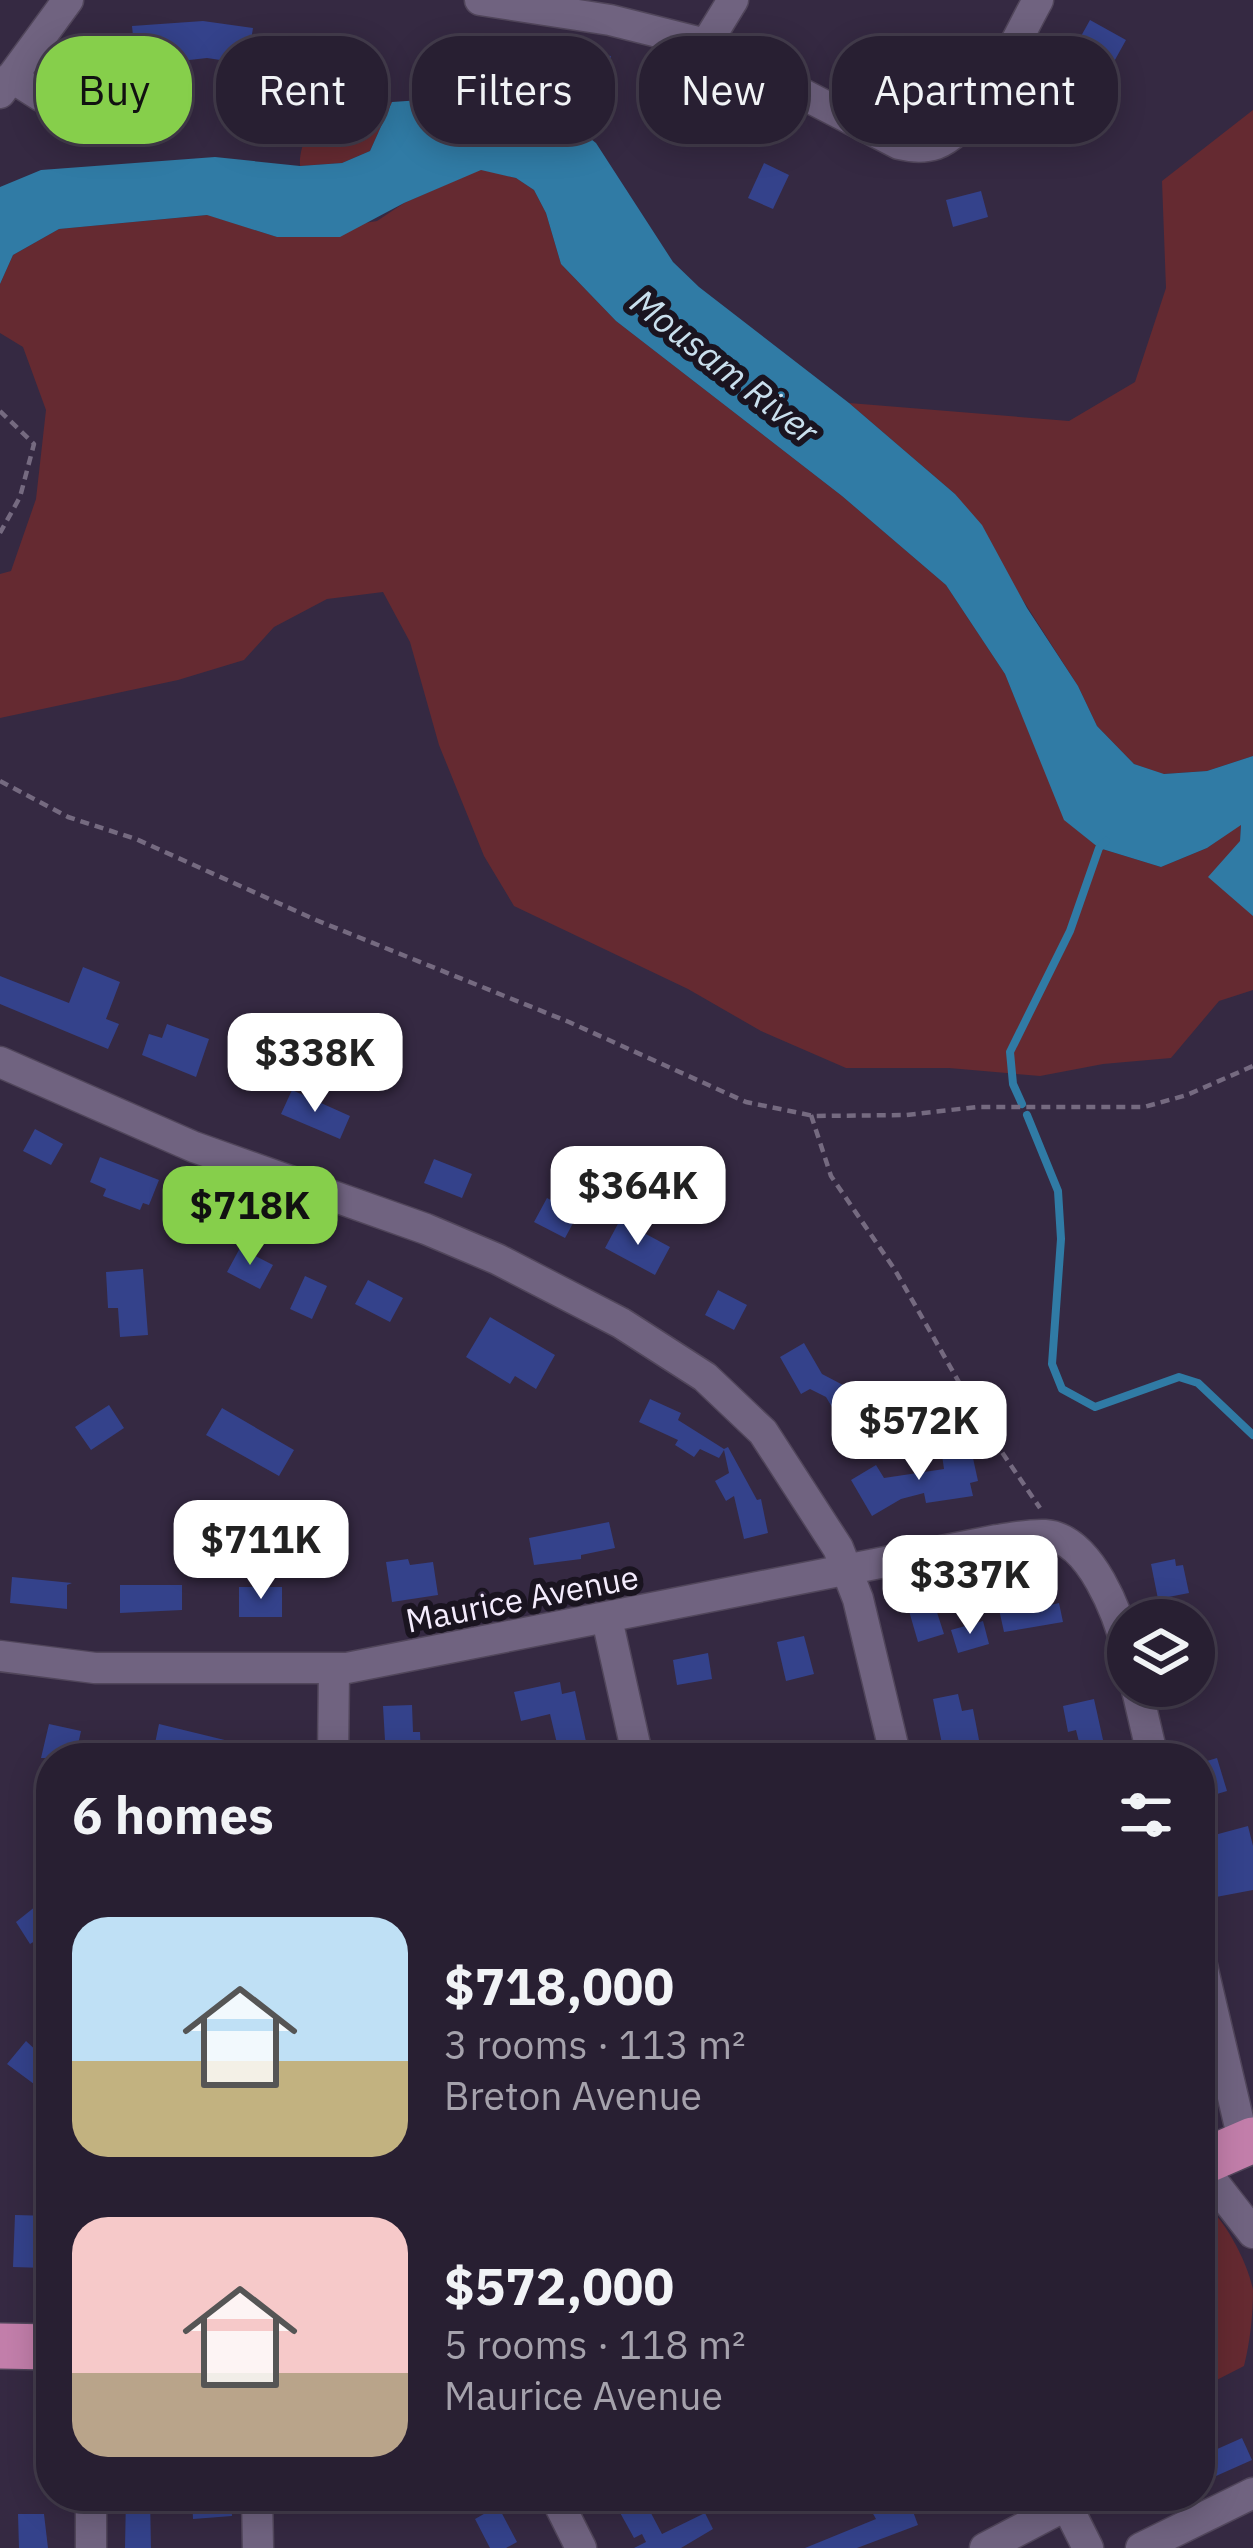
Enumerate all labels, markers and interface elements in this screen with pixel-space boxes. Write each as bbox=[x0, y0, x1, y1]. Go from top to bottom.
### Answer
chip: Buy bbox=[36, 36, 192, 144]
chip: Rent bbox=[216, 36, 388, 144]
chip: Filters bbox=[412, 36, 615, 144]
chip: New bbox=[639, 36, 808, 144]
chip: Apartment bbox=[832, 36, 1118, 144]
water label: Mousam River bbox=[622, 278, 829, 455]
pin: $338K bbox=[231, 1013, 399, 1115]
text: $338K bbox=[255, 1026, 375, 1077]
pin: $364K bbox=[554, 1146, 722, 1248]
text: $364K bbox=[578, 1159, 698, 1210]
pin: $718K bbox=[166, 1166, 334, 1268]
text: $718K bbox=[190, 1179, 310, 1230]
pin: $572K bbox=[835, 1381, 1003, 1483]
text: $572K bbox=[859, 1394, 979, 1445]
pin: $711K bbox=[177, 1500, 345, 1602]
text: $711K bbox=[201, 1513, 321, 1564]
pin: $337K bbox=[886, 1535, 1054, 1637]
text: $337K bbox=[910, 1548, 1030, 1599]
street label: Maurice Avenue bbox=[402, 1554, 642, 1642]
map controls bbox=[1107, 1599, 1215, 1707]
button: layers bbox=[1107, 1599, 1215, 1707]
text: 6 homes bbox=[72, 1782, 274, 1848]
icon: filters bbox=[1113, 1782, 1179, 1848]
text: $718,000 bbox=[444, 1953, 674, 2019]
icon: home bbox=[168, 1965, 312, 2109]
text: 3 rooms · 113 m² bbox=[444, 2019, 746, 2070]
text: Breton Avenue bbox=[444, 2070, 702, 2121]
text: $572,000 bbox=[444, 2253, 674, 2319]
icon: home bbox=[168, 2265, 312, 2409]
text: 5 rooms · 118 m² bbox=[444, 2319, 746, 2370]
text: Maurice Avenue bbox=[444, 2370, 723, 2421]

